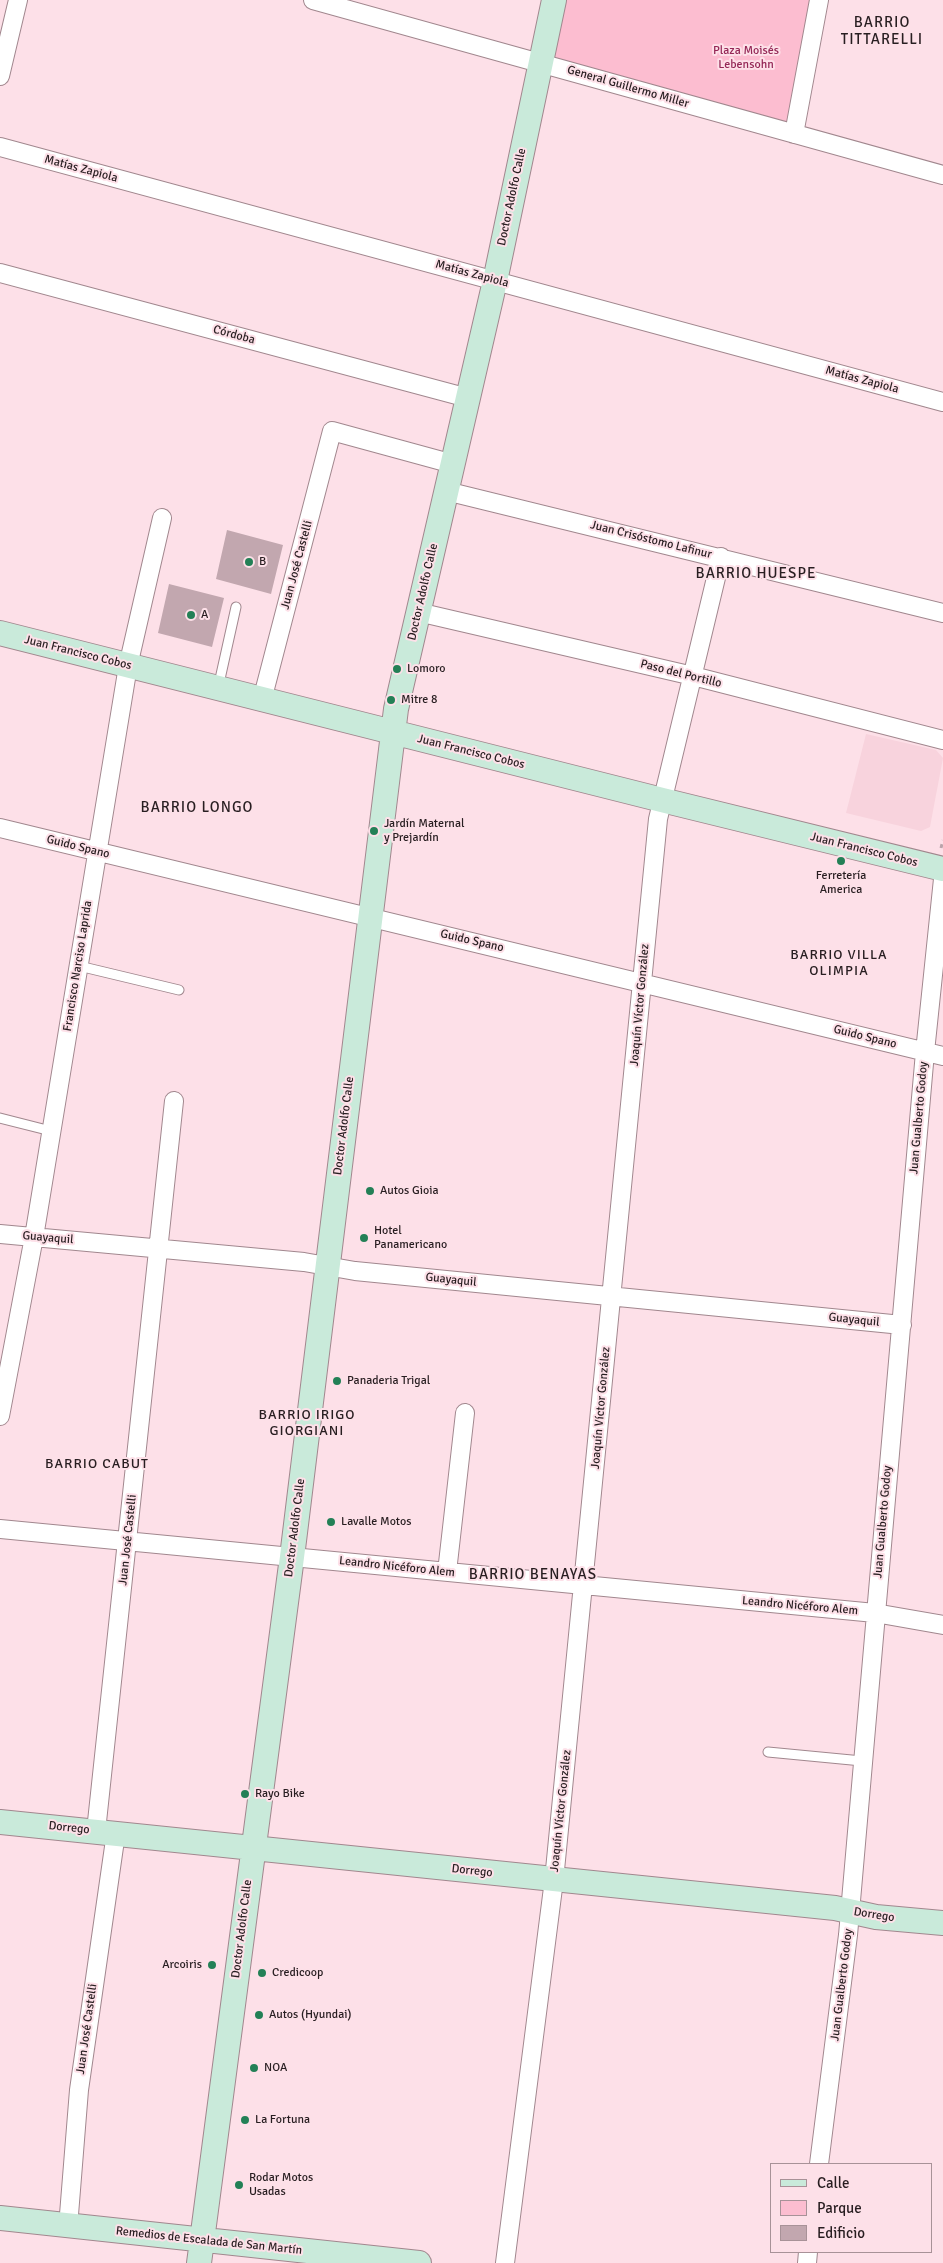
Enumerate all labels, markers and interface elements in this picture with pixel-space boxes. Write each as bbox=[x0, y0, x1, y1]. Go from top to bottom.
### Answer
district label: BARRIO TITTARELLI bbox=[839, 14, 925, 49]
park label: Plaza Moisés Lebensohn bbox=[713, 44, 779, 72]
street label: General Guillermo Miller bbox=[565, 63, 691, 111]
street label: Doctor Adolfo Calle bbox=[495, 147, 529, 247]
street label: Matías Zapiola bbox=[43, 152, 119, 186]
street label: Matías Zapiola bbox=[434, 257, 510, 291]
street label: Córdoba bbox=[212, 323, 256, 347]
street label: Matías Zapiola bbox=[824, 363, 900, 397]
street label: Juan Crisóstomo Lafinur bbox=[589, 518, 713, 562]
street label: Juan José Castelli bbox=[278, 519, 316, 611]
street label: Doctor Adolfo Calle bbox=[405, 542, 441, 642]
place label: B bbox=[259, 555, 266, 569]
marker: B bbox=[243, 556, 255, 568]
district label: BARRIO HUESPE bbox=[694, 565, 818, 583]
place label: A bbox=[201, 608, 208, 622]
marker: A bbox=[185, 609, 197, 621]
street label: Juan Francisco Cobos bbox=[23, 633, 133, 673]
street label: Paso del Portillo bbox=[639, 657, 723, 691]
place label: Lomoro bbox=[407, 662, 445, 676]
marker: Lomoro bbox=[391, 663, 403, 675]
place label: Mitre 8 bbox=[401, 693, 437, 707]
marker: Mitre 8 bbox=[385, 694, 397, 706]
street label: Juan Francisco Cobos bbox=[416, 732, 526, 772]
district label: BARRIO LONGO bbox=[139, 799, 255, 817]
place label: Jardín Maternal y Prejardín bbox=[384, 817, 465, 845]
marker: Jardín Maternal y Prejardín bbox=[368, 825, 380, 837]
street label: Juan Francisco Cobos bbox=[809, 830, 919, 870]
street label: Guido Spano bbox=[45, 832, 111, 862]
marker: Ferretería America bbox=[835, 855, 847, 867]
place label: Ferretería America bbox=[816, 869, 866, 897]
street label: Francisco Narciso Laprida bbox=[61, 900, 95, 1032]
street label: Guido Spano bbox=[439, 927, 505, 955]
street label: Joaquín Víctor González bbox=[627, 943, 653, 1067]
district label: BARRIO VILLA OLIMPIA bbox=[789, 947, 889, 980]
street label: Guido Spano bbox=[832, 1022, 898, 1052]
street label: Juan Gualberto Godoy bbox=[907, 1061, 931, 1175]
street label: Doctor Adolfo Calle bbox=[331, 1076, 357, 1176]
place label: Autos Gioia bbox=[380, 1184, 439, 1198]
marker: Autos Gioia bbox=[364, 1185, 376, 1197]
place label: Hotel Panamericano bbox=[374, 1224, 447, 1252]
street label: Guayaquil bbox=[22, 1229, 74, 1247]
marker: Hotel Panamericano bbox=[358, 1232, 370, 1244]
street label: Guayaquil bbox=[425, 1270, 477, 1290]
street label: Guayaquil bbox=[828, 1310, 880, 1330]
street label: Joaquín Víctor González bbox=[588, 1346, 614, 1470]
place label: Panaderia Trigal bbox=[347, 1374, 430, 1388]
marker: Panaderia Trigal bbox=[331, 1375, 343, 1387]
district label: BARRIO IRIGO GIORGIANI bbox=[257, 1407, 357, 1440]
district label: BARRIO CABUT bbox=[44, 1456, 150, 1472]
street label: Juan Gualberto Godoy bbox=[871, 1465, 895, 1579]
street label: Doctor Adolfo Calle bbox=[282, 1478, 308, 1578]
street label: Juan José Castelli bbox=[116, 1494, 140, 1586]
place label: Lavalle Motos bbox=[341, 1515, 411, 1529]
marker: Lavalle Motos bbox=[325, 1516, 337, 1528]
street label: Leandro Nicéforo Alem bbox=[338, 1554, 456, 1580]
district label: BARRIO BENAYAS bbox=[467, 1566, 599, 1584]
street label: Leandro Nicéforo Alem bbox=[741, 1594, 859, 1618]
street label: Joaquín Víctor González bbox=[547, 1749, 575, 1873]
place label: Rayo Bike bbox=[255, 1787, 305, 1801]
marker: Rayo Bike bbox=[239, 1788, 251, 1800]
street label: Dorrego bbox=[48, 1819, 90, 1837]
street label: Dorrego bbox=[451, 1862, 493, 1880]
street label: Doctor Adolfo Calle bbox=[229, 1879, 255, 1979]
street label: Dorrego bbox=[853, 1905, 895, 1925]
street label: Juan Gualberto Godoy bbox=[828, 1928, 856, 2042]
place label: Arcoiris bbox=[162, 1958, 202, 1972]
marker: Arcoiris bbox=[206, 1959, 218, 1971]
place label: Credicoop bbox=[272, 1966, 323, 1980]
marker: Credicoop bbox=[256, 1967, 268, 1979]
street label: Juan José Castelli bbox=[74, 1983, 100, 2075]
place label: Autos (Hyundai) bbox=[269, 2008, 351, 2022]
marker: Autos (Hyundai) bbox=[253, 2009, 265, 2021]
place label: NOA bbox=[264, 2061, 287, 2075]
marker: NOA bbox=[248, 2062, 260, 2074]
place label: La Fortuna bbox=[255, 2113, 310, 2127]
marker: La Fortuna bbox=[239, 2114, 251, 2126]
legend bbox=[770, 2163, 933, 2253]
place label: Rodar Motos Usadas bbox=[249, 2171, 313, 2199]
text: Calle bbox=[817, 2174, 850, 2192]
marker: Rodar Motos Usadas bbox=[233, 2179, 245, 2191]
text: Parque bbox=[817, 2199, 862, 2217]
street label: Remedios de Escalada de San Martín bbox=[115, 2224, 303, 2258]
text: Edificio bbox=[817, 2224, 865, 2242]

